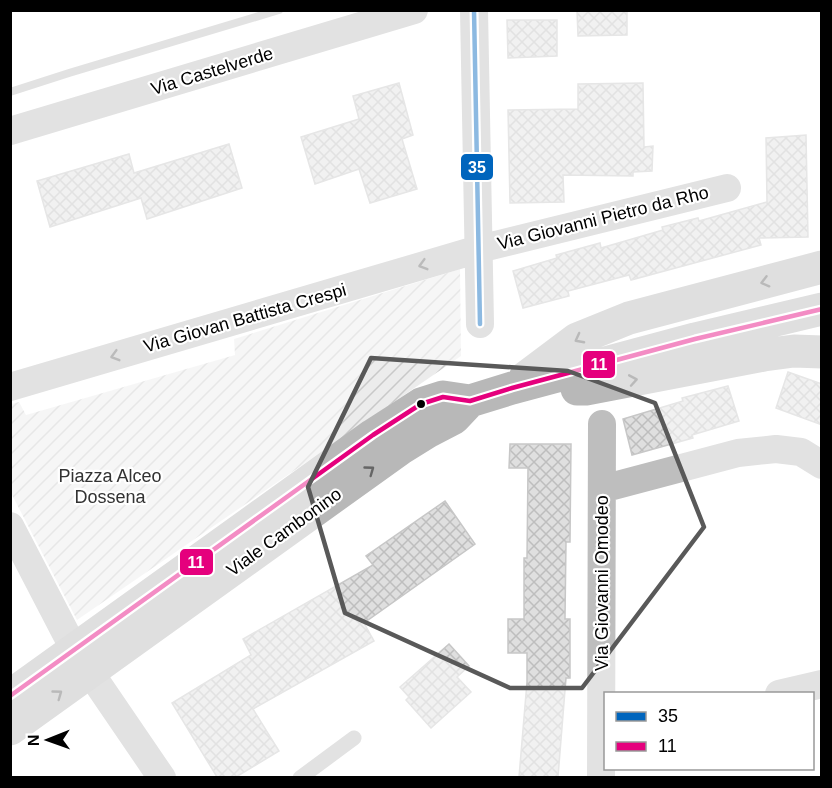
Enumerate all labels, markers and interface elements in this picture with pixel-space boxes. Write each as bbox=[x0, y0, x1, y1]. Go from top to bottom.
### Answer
street label: Via Castelverde bbox=[148, 43, 276, 99]
line badge: 35 bbox=[460, 153, 494, 181]
text: 35 bbox=[468, 159, 486, 176]
street label: Via Giovanni Pietro da Rho bbox=[495, 182, 711, 254]
one-way arrow bbox=[418, 258, 429, 270]
one-way arrow bbox=[760, 275, 771, 287]
street label: Via Giovan Battista Crespi bbox=[141, 279, 349, 357]
one-way arrow bbox=[575, 332, 585, 343]
one-way arrow bbox=[110, 349, 121, 361]
line badge: 11 bbox=[582, 350, 616, 379]
text: 11 bbox=[591, 356, 608, 373]
one-way arrow bbox=[628, 375, 637, 387]
unlabelled marker bbox=[415, 398, 427, 410]
park label: Piazza Alceo Dossena bbox=[58, 466, 162, 507]
one-way arrow bbox=[363, 467, 374, 478]
street label: Viale Cambonino bbox=[223, 484, 345, 580]
street label: Via Giovanni Omodeo bbox=[592, 495, 612, 671]
line badge: 11 bbox=[179, 548, 214, 576]
text: 11 bbox=[188, 554, 205, 571]
one-way arrow bbox=[51, 690, 62, 701]
legend bbox=[604, 692, 814, 770]
text: 35 bbox=[658, 706, 678, 726]
north arrow bbox=[18, 710, 78, 770]
text: N bbox=[25, 734, 42, 746]
text: 11 bbox=[658, 736, 677, 756]

